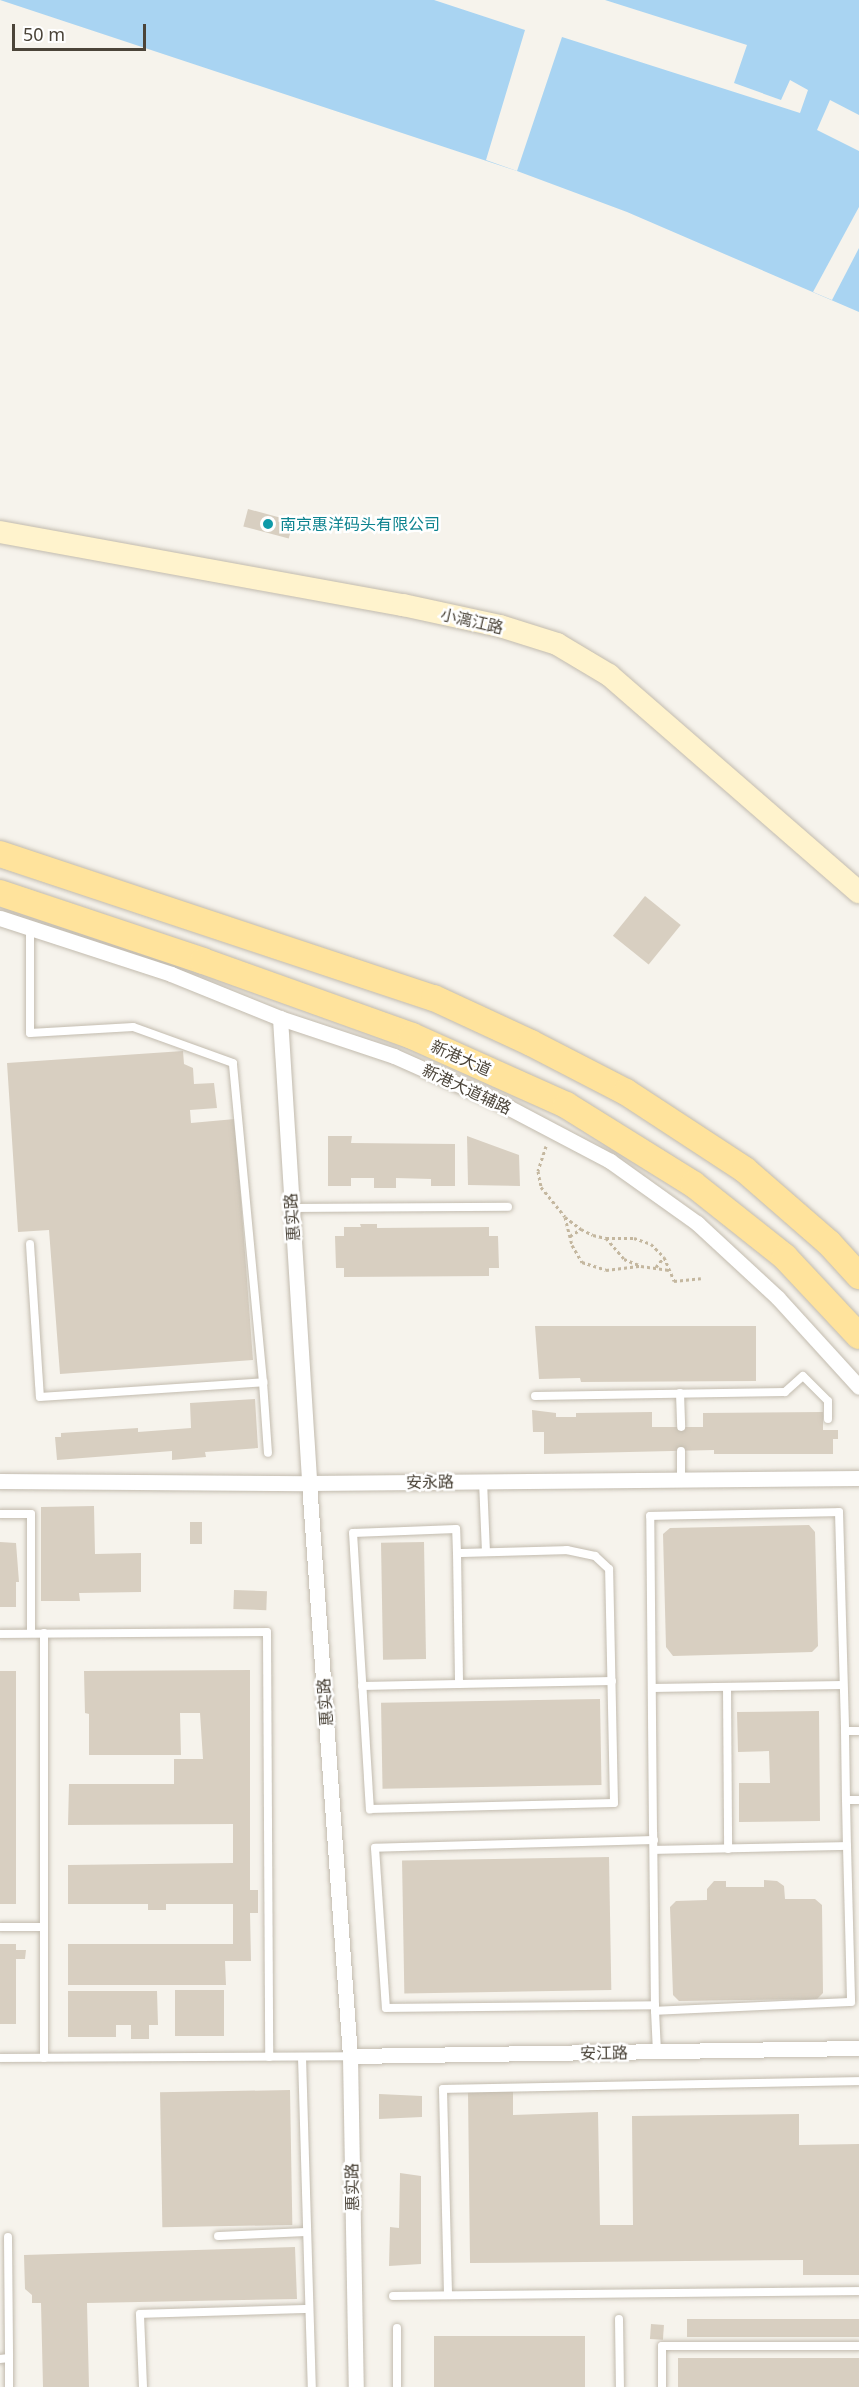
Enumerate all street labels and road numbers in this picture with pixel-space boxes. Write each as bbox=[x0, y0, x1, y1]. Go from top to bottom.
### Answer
street label: 小漓江路 bbox=[439, 604, 505, 638]
street label: 新港大道 bbox=[428, 1036, 494, 1080]
street label: 新港大道辅路 bbox=[419, 1060, 515, 1118]
street label: 惠实路 bbox=[281, 1192, 303, 1242]
street label: 安永路 bbox=[406, 1472, 454, 1492]
street label: 惠实路 bbox=[314, 1677, 336, 1727]
street label: 安江路 bbox=[580, 2043, 628, 2063]
street label: 惠实路 bbox=[342, 2163, 362, 2211]

